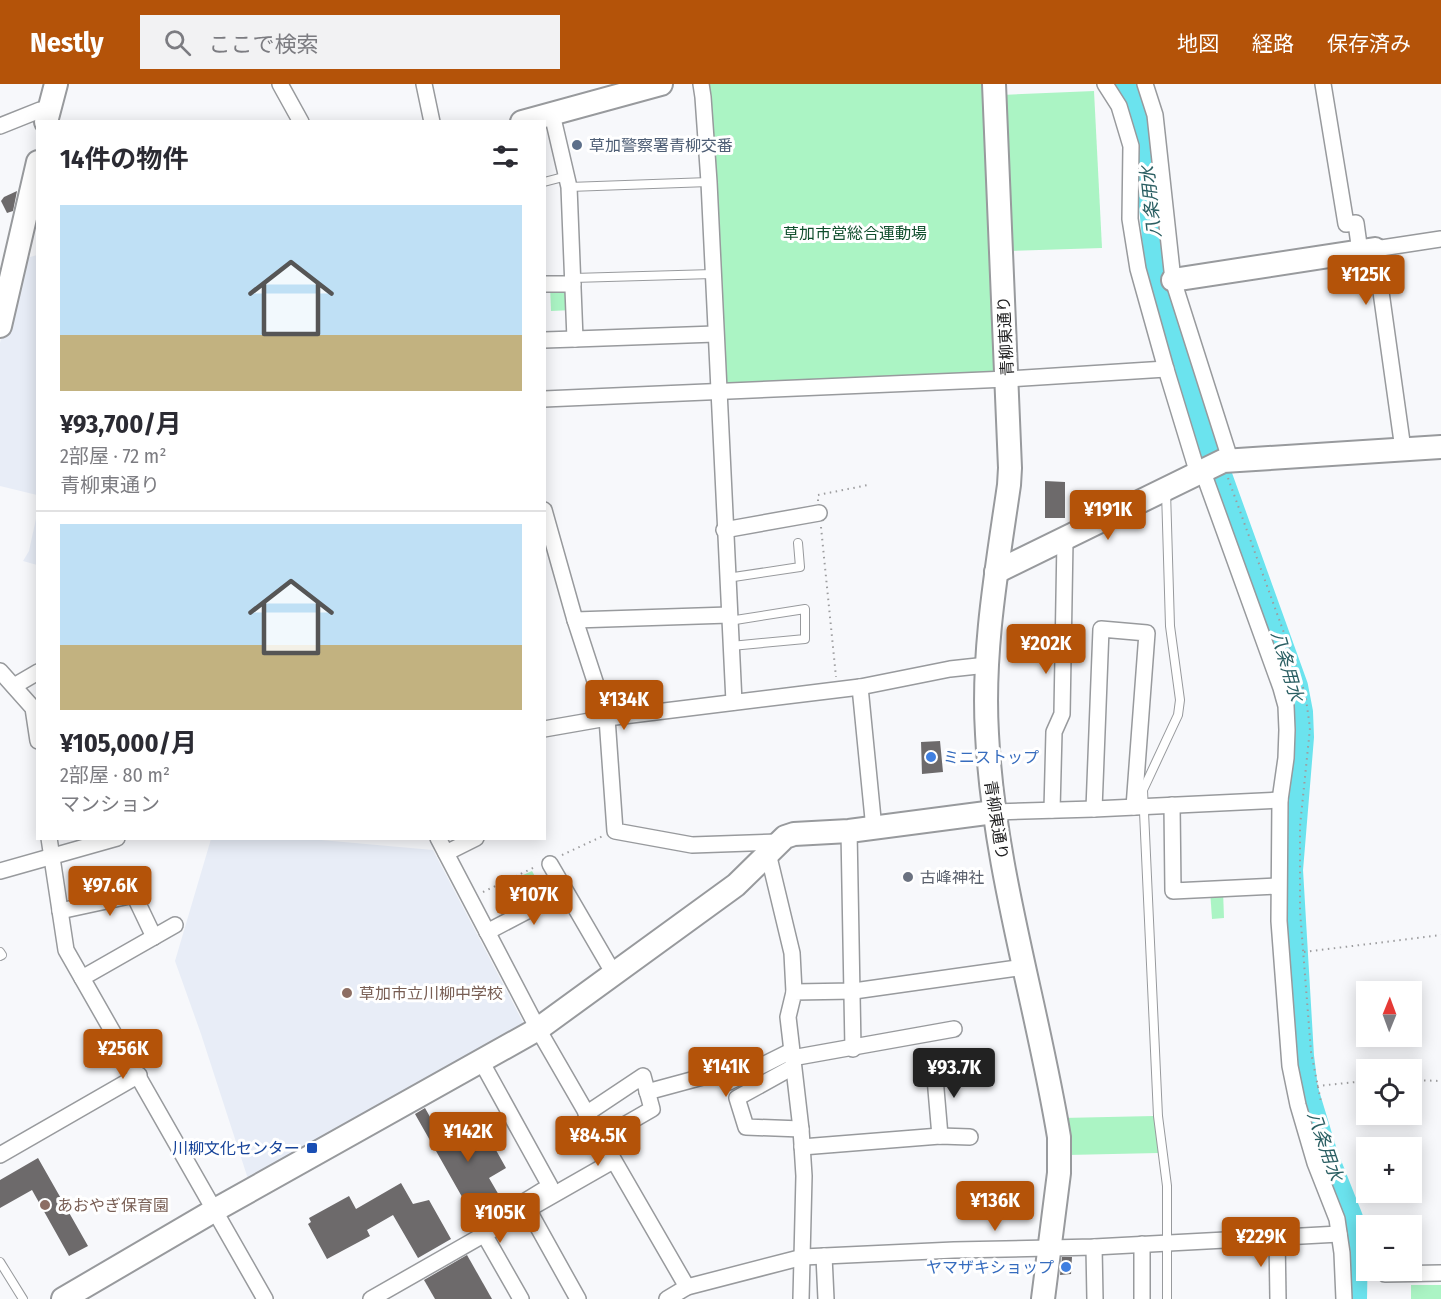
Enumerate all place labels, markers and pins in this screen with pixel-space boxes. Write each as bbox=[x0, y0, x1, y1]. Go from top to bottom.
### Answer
place label: 草加警察署青柳交番 bbox=[589, 136, 733, 155]
marker: 草加警察署青柳交番 bbox=[570, 138, 584, 152]
pin: ¥125K bbox=[1324, 255, 1408, 306]
pin: ¥191K bbox=[1066, 490, 1150, 541]
pin: ¥202K bbox=[1004, 624, 1088, 675]
pin: ¥134K bbox=[582, 680, 666, 731]
place label: ミニストップ bbox=[943, 748, 1039, 767]
marker: ミニストップ bbox=[924, 750, 938, 764]
pin: ¥97.6K bbox=[61, 866, 159, 917]
place label: 古峰神社 bbox=[920, 868, 984, 887]
marker: 古峰神社 bbox=[901, 870, 915, 884]
pin: ¥107K bbox=[492, 875, 576, 926]
place label: 草加市立川柳中学校 bbox=[359, 984, 503, 1003]
marker: 草加市立川柳中学校 bbox=[340, 986, 354, 1000]
pin: ¥256K bbox=[81, 1029, 165, 1080]
pin: ¥141K bbox=[684, 1047, 768, 1098]
pin: ¥93.7K bbox=[905, 1048, 1003, 1099]
pin: ¥142K bbox=[426, 1112, 510, 1163]
pin: ¥84.5K bbox=[549, 1116, 647, 1167]
place label: 川柳文化センター bbox=[172, 1139, 300, 1158]
marker: 川柳文化センター bbox=[305, 1141, 319, 1155]
pin: ¥136K bbox=[953, 1181, 1037, 1232]
pin: ¥105K bbox=[458, 1193, 542, 1244]
place label: あおやぎ保育園 bbox=[57, 1196, 169, 1215]
marker: あおやぎ保育園 bbox=[38, 1198, 52, 1212]
pin: ¥229K bbox=[1219, 1217, 1303, 1268]
place label: ヤマザキショップ bbox=[926, 1258, 1054, 1277]
marker: ヤマザキショップ bbox=[1059, 1260, 1073, 1274]

